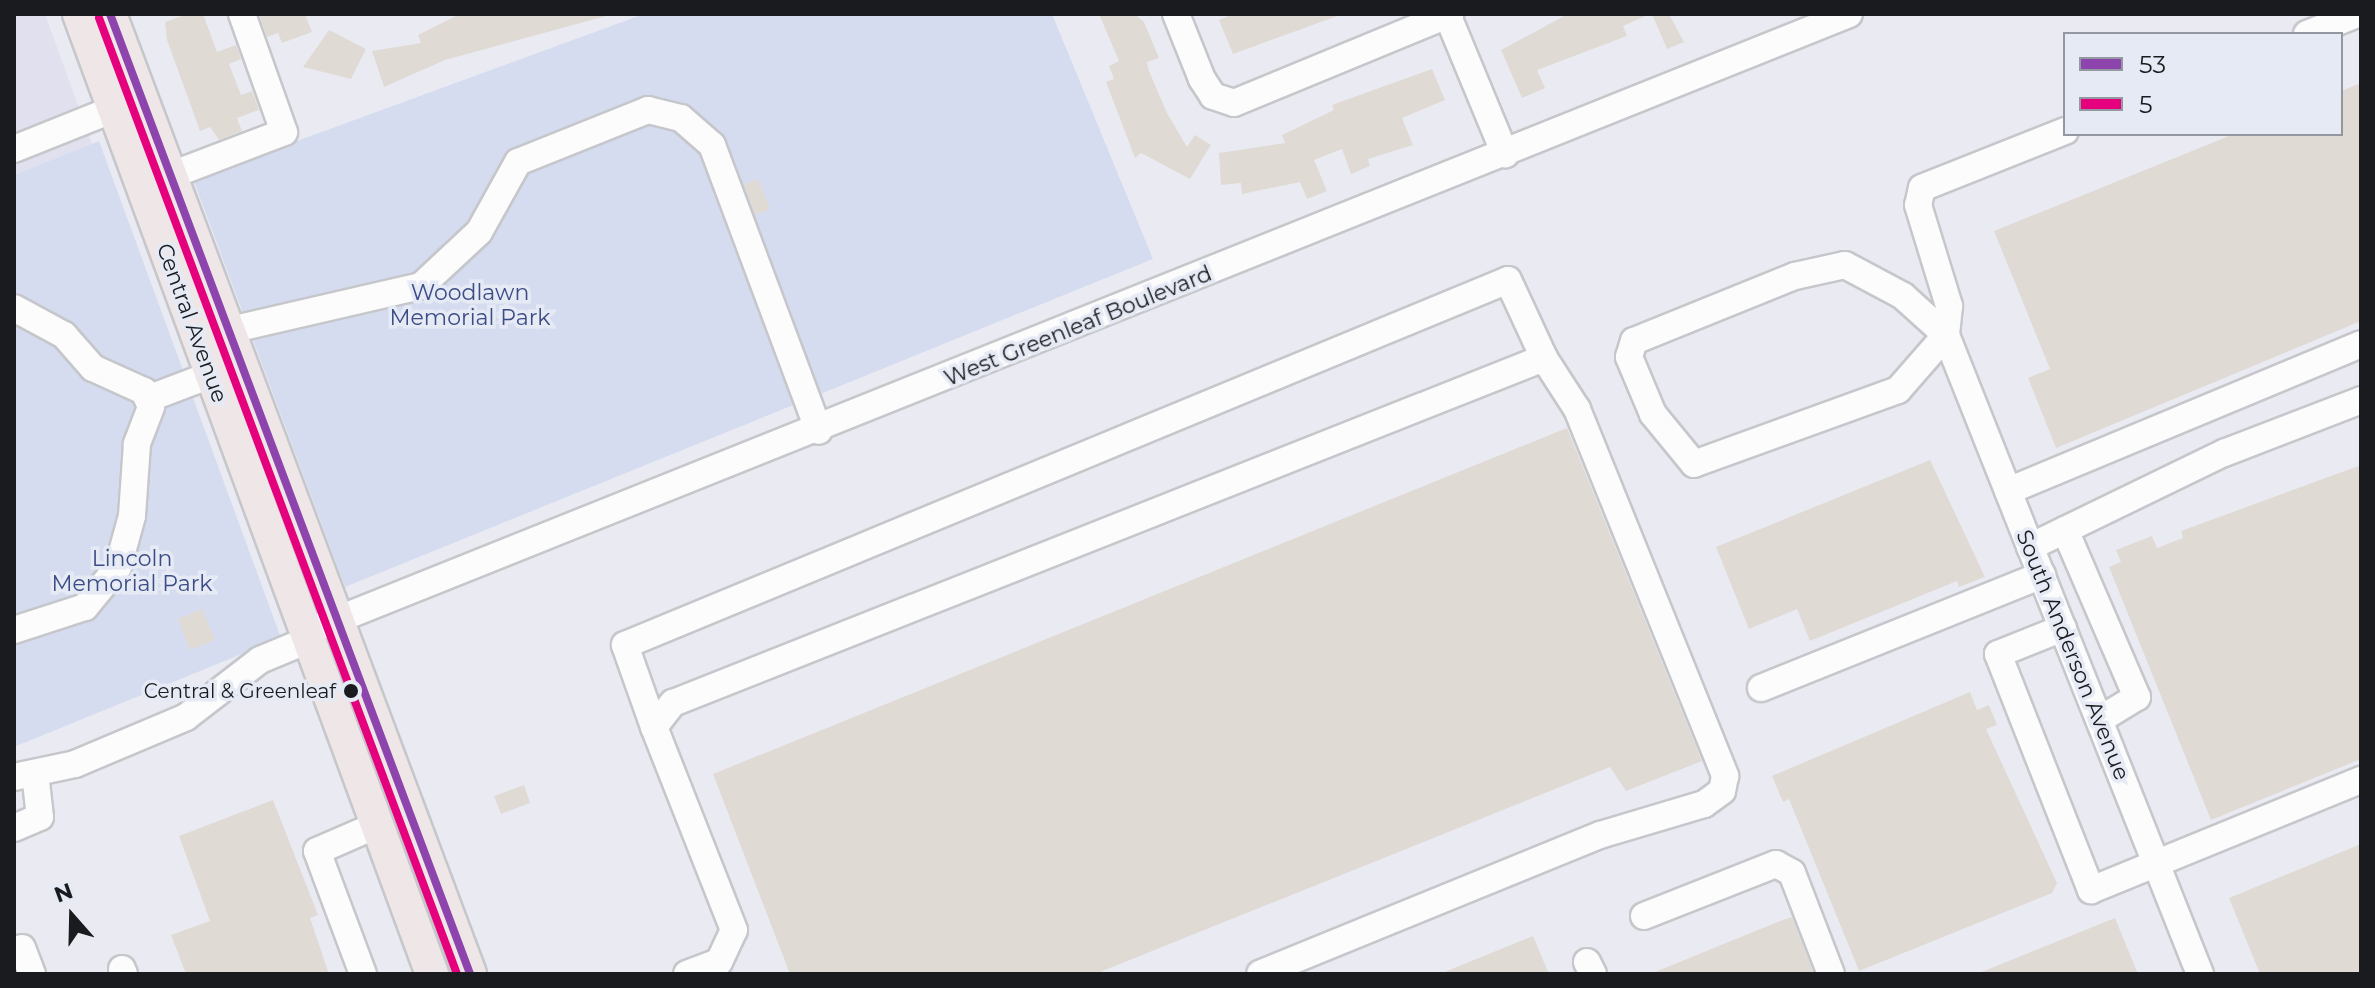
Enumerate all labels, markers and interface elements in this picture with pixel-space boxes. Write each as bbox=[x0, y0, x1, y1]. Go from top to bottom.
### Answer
legend bbox=[2063, 32, 2343, 136]
text: 53 bbox=[2139, 50, 2166, 79]
text: 5 bbox=[2139, 90, 2153, 119]
street label: Central Avenue bbox=[151, 240, 233, 406]
street label: West Greenleaf Boulevard bbox=[940, 260, 1216, 392]
park label: Woodlawn Memorial Park bbox=[390, 279, 550, 330]
street label: South Anderson Avenue bbox=[2011, 526, 2135, 784]
park label: Lincoln Memorial Park bbox=[52, 545, 212, 596]
place label: Central & Greenleaf bbox=[144, 679, 336, 703]
marker: Central & Greenleaf bbox=[343, 683, 359, 699]
north arrow bbox=[32, 876, 112, 956]
text: N bbox=[51, 877, 77, 909]

